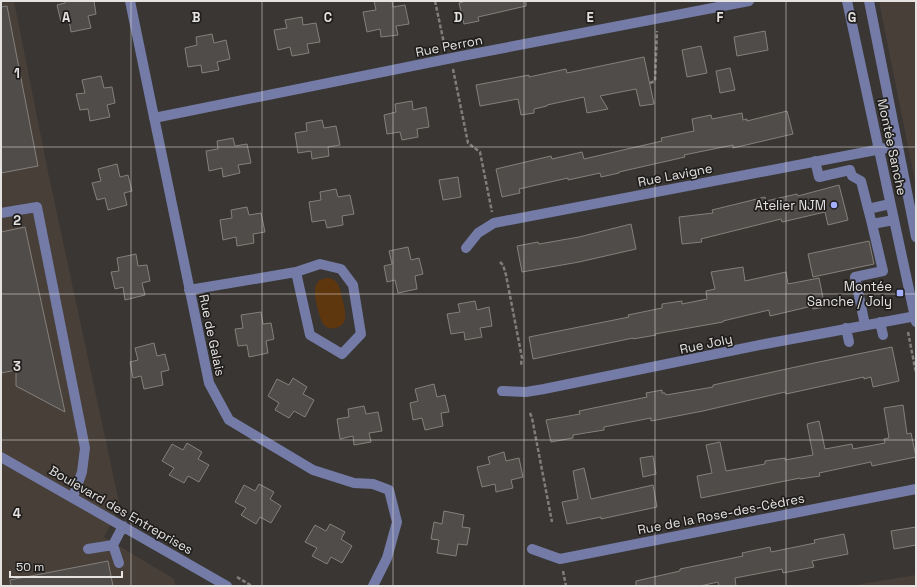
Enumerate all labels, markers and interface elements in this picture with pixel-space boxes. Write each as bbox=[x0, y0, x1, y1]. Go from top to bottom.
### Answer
text: A bbox=[62, 9, 71, 26]
text: B bbox=[192, 9, 201, 26]
text: C bbox=[324, 9, 332, 26]
text: D bbox=[454, 9, 463, 26]
text: E bbox=[586, 9, 594, 26]
text: F bbox=[717, 9, 724, 26]
text: G bbox=[848, 9, 856, 26]
street label: Rue Perron bbox=[414, 31, 484, 61]
text: 1 bbox=[14, 65, 20, 82]
street label: Montée Sanche bbox=[873, 97, 911, 197]
street label: Rue Lavigne bbox=[636, 159, 714, 191]
place label: Atelier NJM bbox=[755, 197, 826, 214]
marker: Atelier NJM bbox=[829, 200, 839, 210]
text: 2 bbox=[13, 212, 21, 229]
place label: Montée Sanche / Joly bbox=[807, 278, 892, 310]
marker: Montée Sanche / Joly bbox=[895, 288, 905, 298]
street label: Rue de Galais bbox=[195, 292, 229, 378]
street label: Rue Joly bbox=[678, 330, 734, 358]
text: 3 bbox=[13, 358, 21, 375]
street label: Boulevard des Entreprises bbox=[46, 462, 196, 558]
street label: Rue de la Rose-des-Cèdres bbox=[636, 489, 806, 539]
text: 4 bbox=[13, 505, 21, 522]
scale bar bbox=[10, 553, 122, 579]
text: 50 m bbox=[16, 559, 44, 575]

